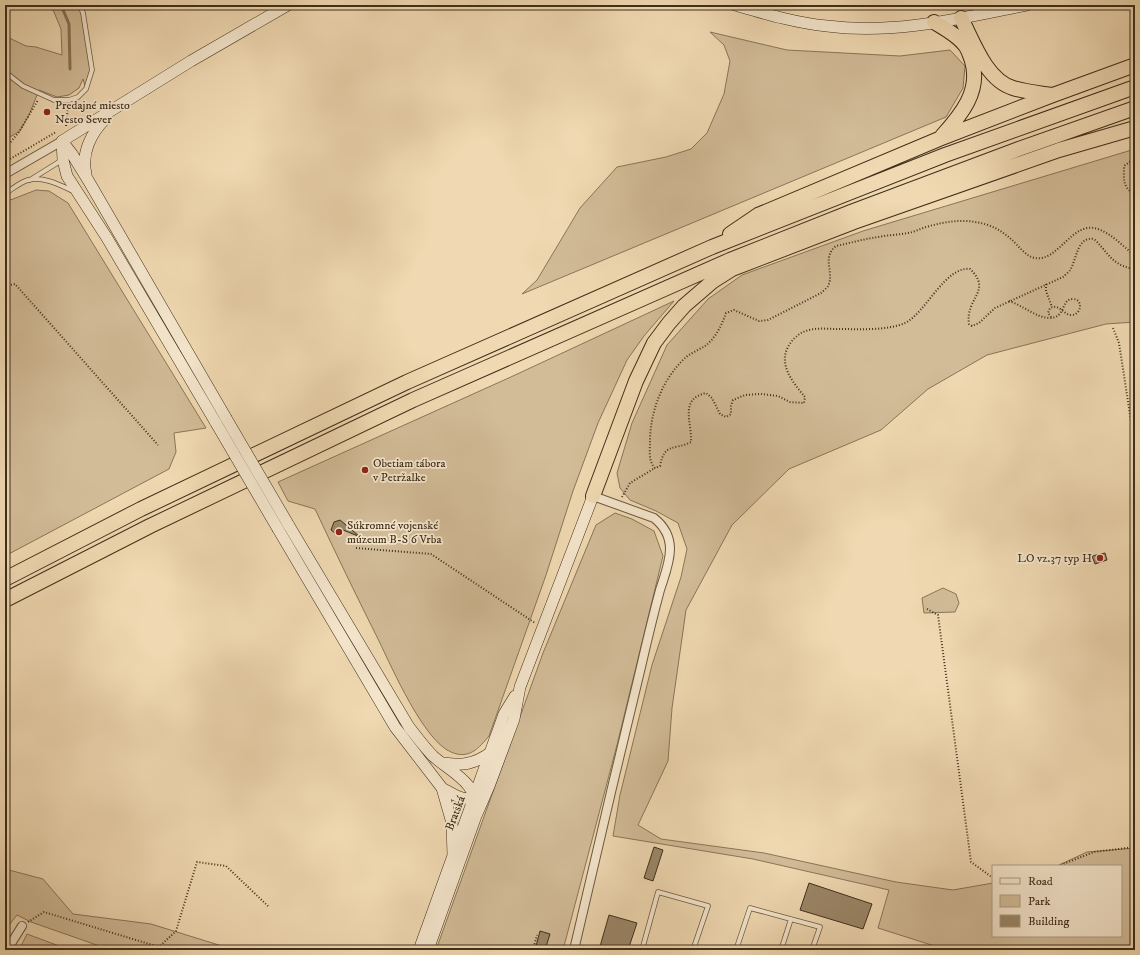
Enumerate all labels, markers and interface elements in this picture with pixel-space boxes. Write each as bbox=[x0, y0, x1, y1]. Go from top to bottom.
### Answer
place label: Predajné miesto Nesto Sever bbox=[55, 98, 130, 127]
marker: Predajné miesto Nesto Sever bbox=[42, 107, 52, 117]
place label: Obetiam tábora v Petržalke bbox=[372, 456, 447, 485]
marker: Obetiam tábora v Petržalke bbox=[360, 465, 370, 475]
place label: Súkromné vojenské múzeum B-S 6 Vrba bbox=[347, 518, 442, 547]
marker: Súkromné vojenské múzeum B-S 6 Vrba bbox=[334, 527, 344, 537]
place label: LO vz.37 typ H bbox=[1017, 551, 1092, 566]
marker: LO vz.37 typ H bbox=[1095, 553, 1105, 563]
street label: Bratská bbox=[442, 793, 469, 833]
legend bbox=[992, 865, 1122, 937]
text: Road bbox=[1028, 874, 1053, 889]
text: Park bbox=[1028, 894, 1050, 909]
text: Building bbox=[1028, 914, 1069, 929]

